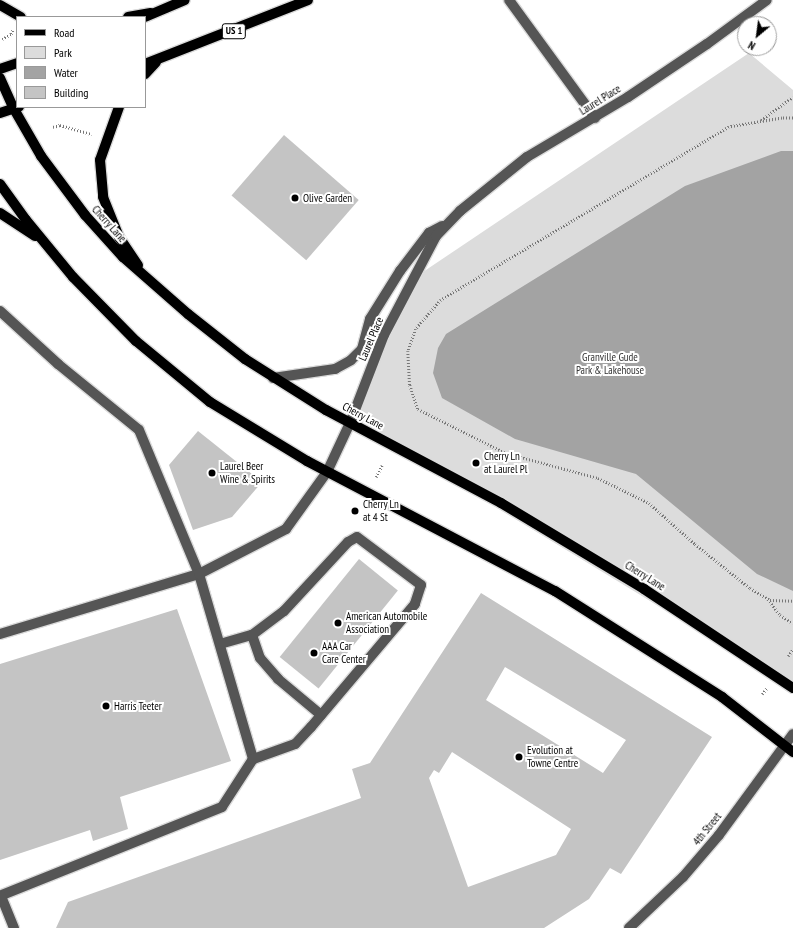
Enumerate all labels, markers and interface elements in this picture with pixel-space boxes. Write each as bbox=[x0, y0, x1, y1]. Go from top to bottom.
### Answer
legend bbox=[16, 16, 146, 108]
north arrow bbox=[737, 16, 777, 56]
road number: US 1 bbox=[221, 23, 247, 39]
text: Road bbox=[54, 25, 74, 40]
text: N bbox=[746, 38, 758, 53]
text: Park bbox=[54, 45, 72, 60]
text: Water bbox=[54, 65, 78, 80]
street label: Laurel Place bbox=[577, 82, 623, 118]
text: Building bbox=[54, 85, 89, 100]
place label: Olive Garden bbox=[303, 191, 352, 205]
marker: Olive Garden bbox=[290, 193, 300, 203]
street label: Cherry Lane bbox=[89, 203, 129, 245]
street label: Laurel Place bbox=[356, 315, 386, 363]
park label: Granville Gude Park & Lakehouse bbox=[576, 351, 644, 377]
street label: Cherry Lane bbox=[340, 400, 386, 432]
place label: Cherry Ln at Laurel Pl bbox=[484, 450, 527, 476]
marker: Cherry Ln at Laurel Pl bbox=[471, 458, 481, 468]
place label: Laurel Beer Wine & Spirits bbox=[220, 460, 275, 486]
marker: Laurel Beer Wine & Spirits bbox=[207, 468, 217, 478]
place label: Cherry Ln at 4 St bbox=[363, 498, 399, 524]
marker: Cherry Ln at 4 St bbox=[350, 506, 360, 516]
street label: Cherry Lane bbox=[622, 558, 668, 594]
place label: American Automobile Association bbox=[346, 610, 428, 636]
marker: American Automobile Association bbox=[333, 618, 343, 628]
place label: AAA Car Care Center bbox=[322, 640, 366, 666]
marker: AAA Car Care Center bbox=[309, 648, 319, 658]
place label: Harris Teeter bbox=[114, 699, 162, 713]
marker: Harris Teeter bbox=[101, 701, 111, 711]
place label: Evolution at Towne Centre bbox=[527, 744, 578, 770]
marker: Evolution at Towne Centre bbox=[514, 752, 524, 762]
street label: 4th Street bbox=[690, 810, 724, 848]

